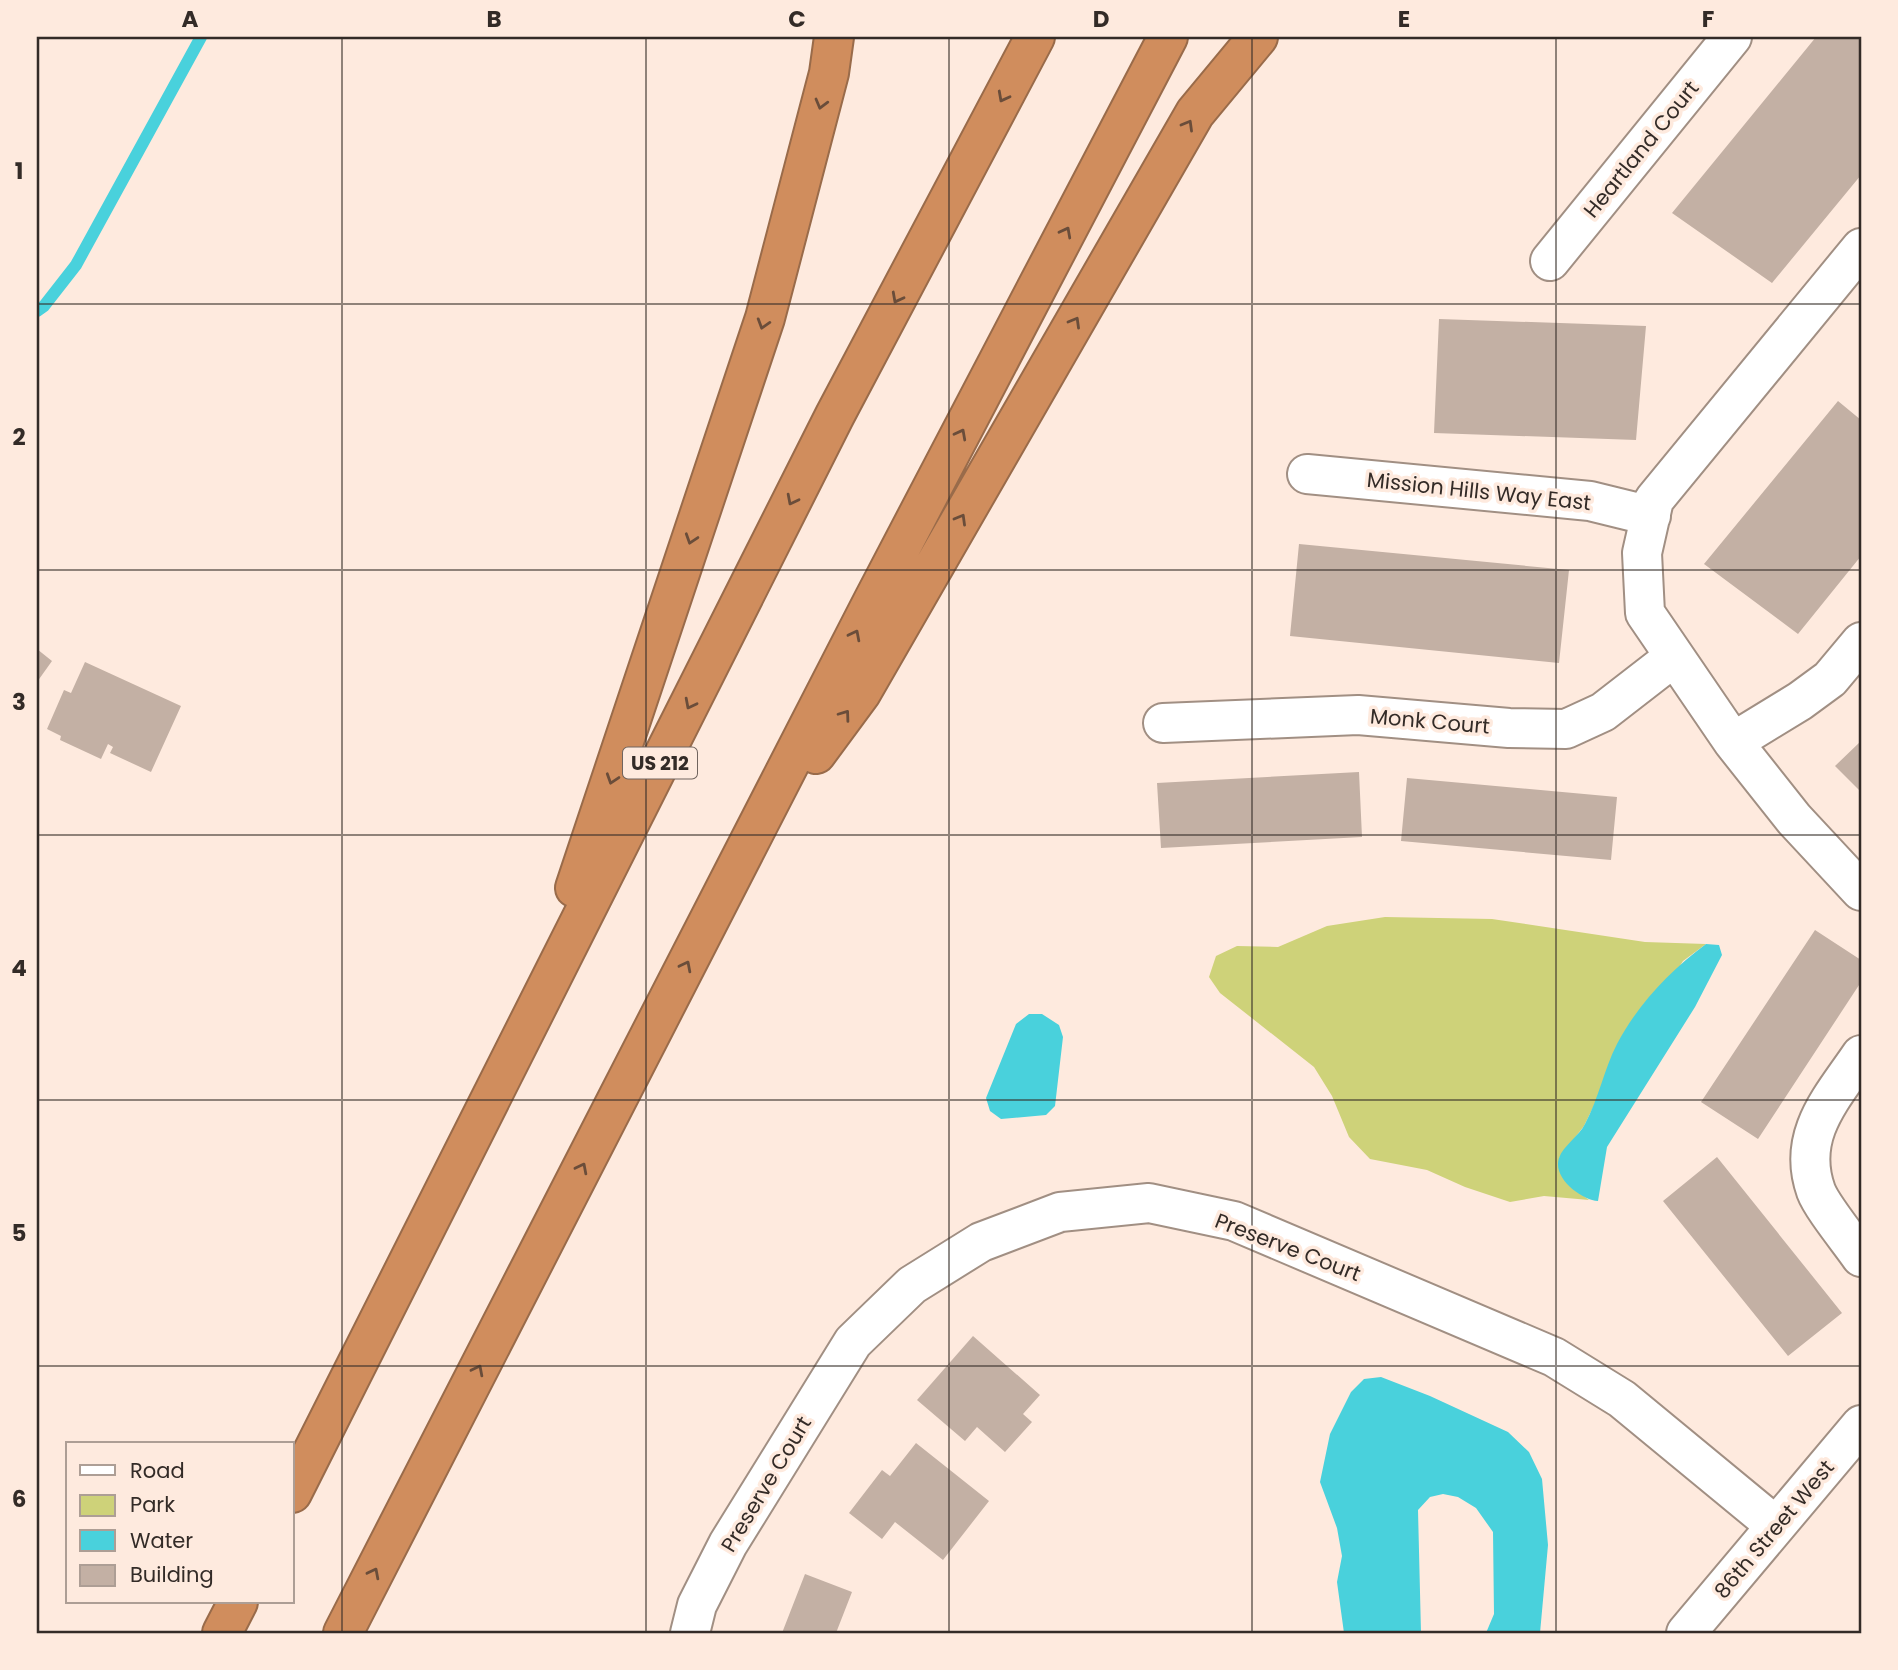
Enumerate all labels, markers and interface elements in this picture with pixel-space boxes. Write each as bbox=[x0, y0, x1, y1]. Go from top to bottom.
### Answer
text: A bbox=[182, 3, 199, 35]
text: B bbox=[486, 3, 502, 35]
text: C bbox=[788, 3, 806, 35]
text: D bbox=[1093, 3, 1109, 35]
text: E bbox=[1398, 3, 1410, 35]
text: F bbox=[1702, 3, 1714, 35]
street label: Heartland Court bbox=[1577, 74, 1705, 224]
one-way arrow bbox=[997, 90, 1011, 102]
one-way arrow bbox=[815, 98, 829, 110]
one-way arrow bbox=[1180, 120, 1193, 133]
text: 1 bbox=[15, 155, 23, 187]
one-way arrow bbox=[1058, 227, 1072, 239]
one-way arrow bbox=[891, 291, 905, 304]
one-way arrow bbox=[757, 317, 771, 329]
one-way arrow bbox=[1066, 317, 1079, 330]
text: 2 bbox=[12, 421, 26, 453]
one-way arrow bbox=[952, 428, 966, 441]
street label: Mission Hills Way East bbox=[1366, 465, 1592, 517]
one-way arrow bbox=[787, 493, 801, 505]
one-way arrow bbox=[953, 514, 966, 527]
one-way arrow bbox=[685, 533, 699, 545]
one-way arrow bbox=[847, 630, 861, 642]
text: 3 bbox=[12, 686, 26, 718]
one-way arrow bbox=[684, 697, 698, 709]
street label: Monk Court bbox=[1369, 701, 1491, 741]
one-way arrow bbox=[836, 710, 849, 723]
road number: US 212 bbox=[623, 748, 697, 778]
one-way arrow bbox=[606, 772, 620, 784]
text: 4 bbox=[11, 952, 27, 984]
one-way arrow bbox=[678, 960, 691, 973]
one-way arrow bbox=[574, 1163, 587, 1175]
street label: Preserve Court bbox=[1211, 1206, 1365, 1288]
text: 5 bbox=[12, 1217, 26, 1249]
one-way arrow bbox=[470, 1365, 483, 1377]
street label: Preserve Court bbox=[714, 1411, 818, 1557]
legend bbox=[66, 1442, 294, 1604]
street label: 86th Street West bbox=[1707, 1454, 1841, 1604]
text: Road bbox=[130, 1456, 185, 1485]
text: 6 bbox=[12, 1483, 26, 1515]
text: Park bbox=[130, 1490, 175, 1519]
text: Water bbox=[130, 1526, 193, 1555]
text: Building bbox=[130, 1560, 214, 1589]
one-way arrow bbox=[366, 1567, 379, 1580]

